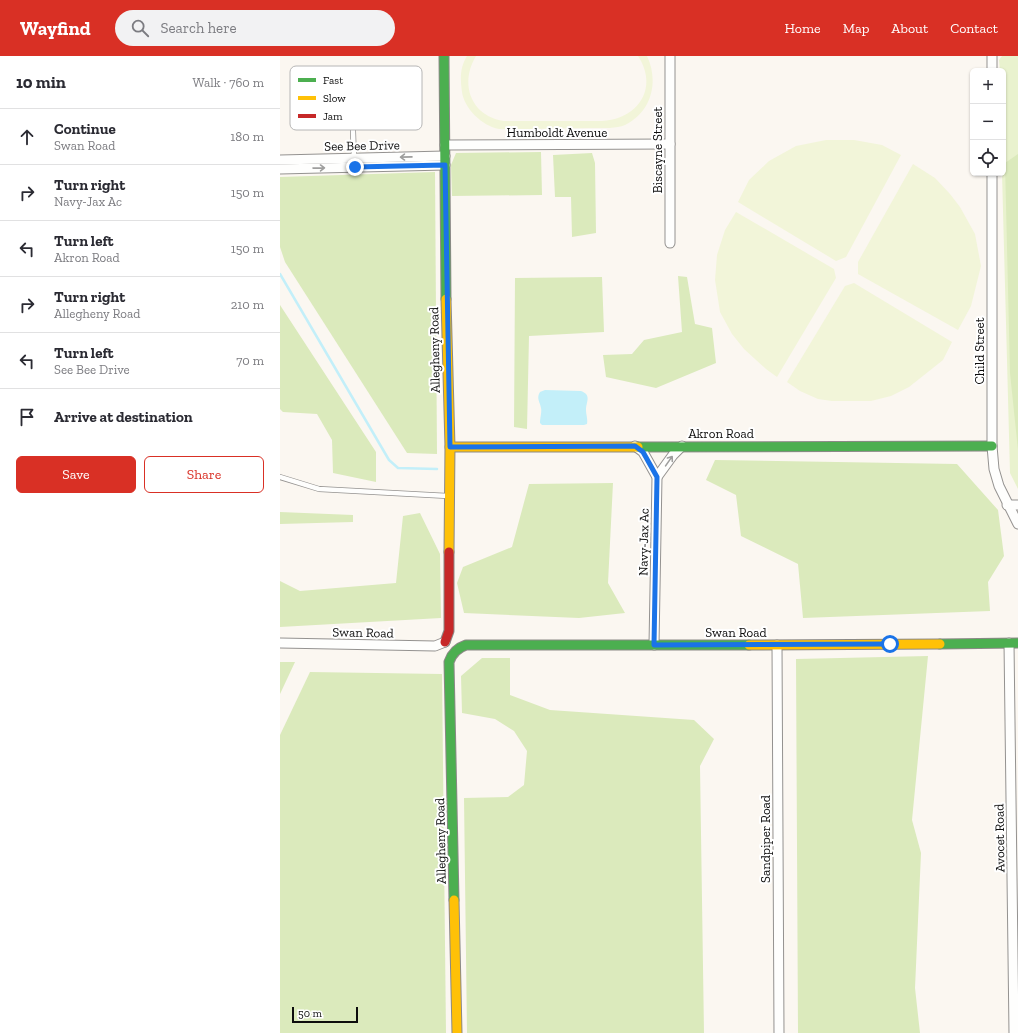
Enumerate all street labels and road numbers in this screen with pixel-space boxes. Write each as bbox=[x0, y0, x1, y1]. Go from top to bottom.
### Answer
street label: Biscayne Street bbox=[650, 107, 665, 193]
street label: Humboldt Avenue bbox=[507, 125, 607, 140]
street label: See Bee Drive bbox=[324, 137, 400, 154]
street label: Allegheny Road bbox=[426, 307, 443, 393]
street label: Child Street bbox=[972, 317, 987, 385]
street label: Akron Road bbox=[688, 426, 754, 441]
street label: Navy-Jax Ac bbox=[635, 508, 652, 576]
street label: Swan Road bbox=[332, 624, 394, 641]
street label: Swan Road bbox=[705, 625, 767, 640]
street label: Sandpiper Road bbox=[758, 795, 773, 883]
street label: Allegheny Road bbox=[432, 798, 449, 884]
street label: Avocet Road bbox=[991, 803, 1008, 872]

